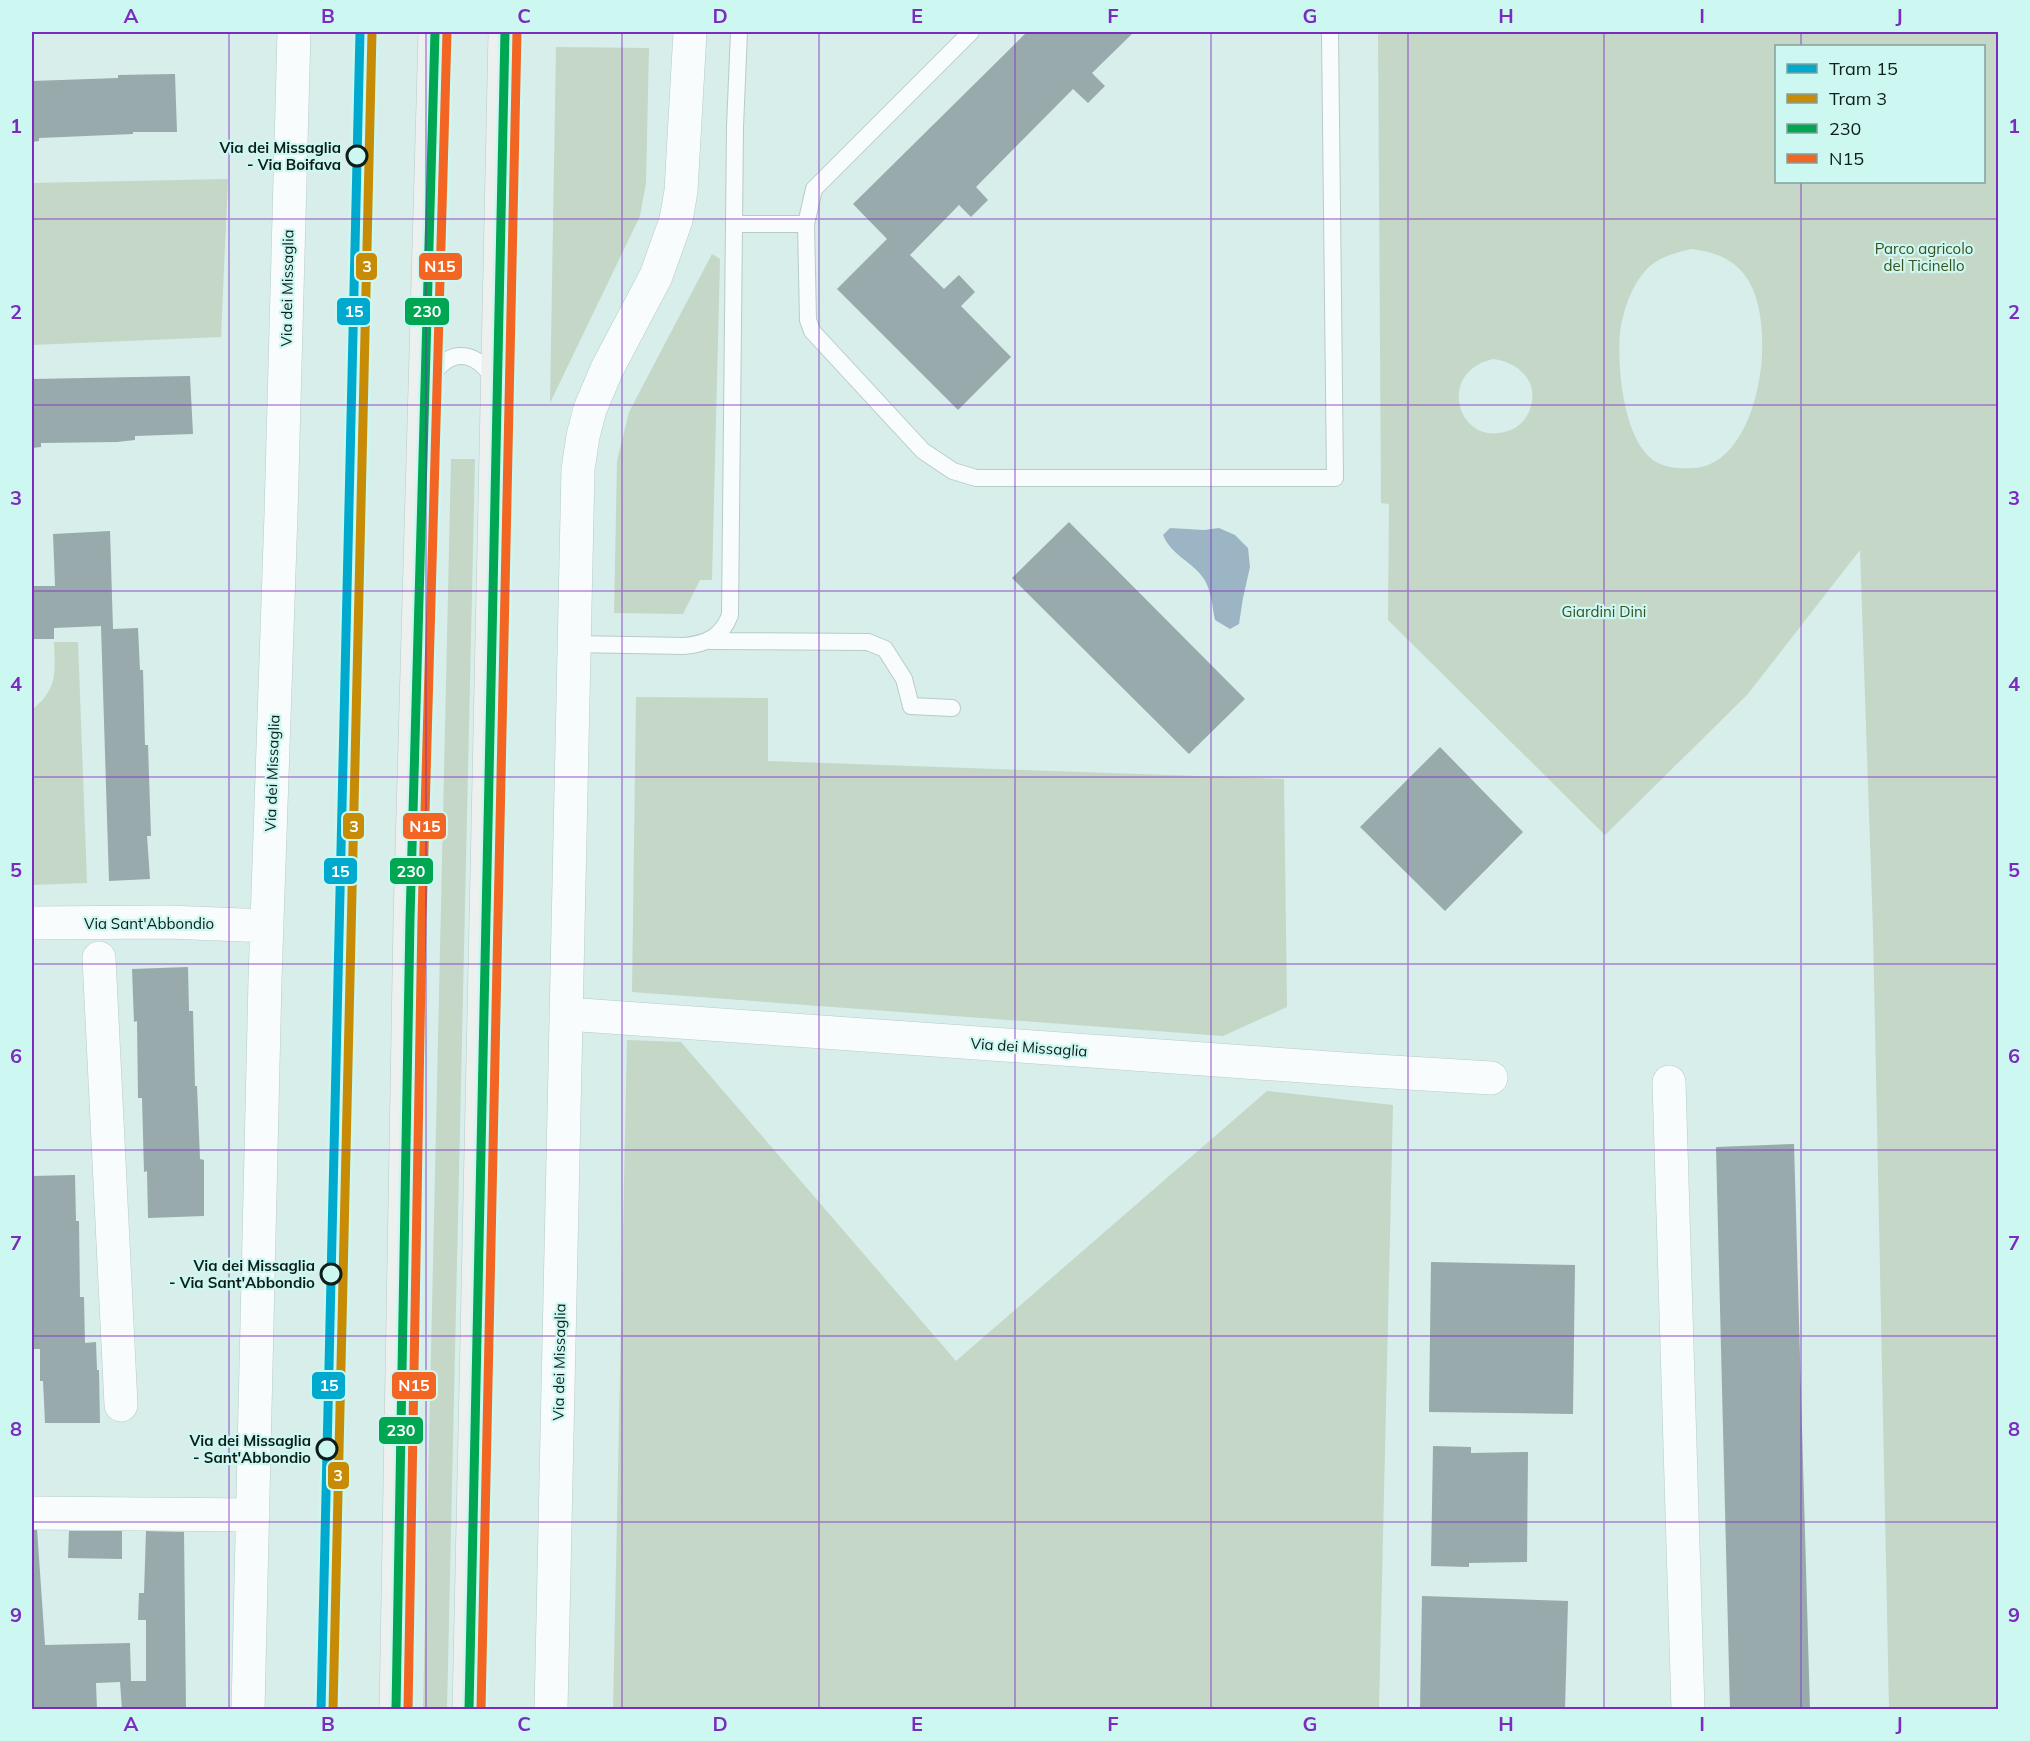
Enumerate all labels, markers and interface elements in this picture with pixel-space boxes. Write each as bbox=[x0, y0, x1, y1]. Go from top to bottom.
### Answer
text: A bbox=[124, 3, 139, 28]
text: B bbox=[321, 3, 335, 28]
text: C bbox=[517, 3, 531, 28]
text: D bbox=[712, 3, 728, 28]
text: E bbox=[911, 3, 923, 28]
text: F bbox=[1107, 3, 1119, 28]
text: G bbox=[1303, 3, 1317, 28]
text: H bbox=[1498, 3, 1514, 28]
text: I bbox=[1699, 3, 1705, 28]
text: J bbox=[1895, 3, 1903, 28]
legend bbox=[1775, 45, 1985, 183]
text: Tram 15 bbox=[1829, 57, 1898, 80]
text: Tram 3 bbox=[1829, 87, 1887, 110]
text: 1 bbox=[10, 113, 22, 138]
text: 1 bbox=[2008, 113, 2020, 138]
text: 230 bbox=[1829, 117, 1861, 140]
place label: Via dei Missaglia - Via Boifava bbox=[219, 138, 341, 174]
marker: Via dei Missaglia - Via Boifava bbox=[346, 145, 368, 167]
text: N15 bbox=[1829, 147, 1864, 170]
street label: Via dei Missaglia bbox=[276, 229, 298, 347]
park label: Parco agricolo del Ticinello bbox=[1875, 239, 1973, 275]
line badge: 3 bbox=[355, 252, 378, 281]
line badge: N15 bbox=[418, 252, 463, 281]
text: 3 bbox=[362, 256, 372, 276]
text: N15 bbox=[424, 256, 456, 276]
line badge: 15 bbox=[336, 297, 371, 326]
line badge: 230 bbox=[404, 297, 450, 326]
text: 2 bbox=[10, 299, 22, 324]
text: 2 bbox=[2008, 299, 2020, 324]
text: 15 bbox=[344, 301, 364, 321]
text: 230 bbox=[413, 301, 441, 321]
text: 3 bbox=[10, 485, 22, 510]
text: 3 bbox=[2008, 485, 2020, 510]
park label: Giardini Dini bbox=[1562, 602, 1646, 621]
text: 4 bbox=[10, 671, 22, 696]
text: 4 bbox=[2008, 671, 2020, 696]
street label: Via dei Missaglia bbox=[260, 714, 284, 832]
line badge: 3 bbox=[342, 812, 365, 840]
line badge: N15 bbox=[402, 812, 447, 840]
text: 3 bbox=[349, 816, 359, 836]
text: N15 bbox=[409, 816, 441, 836]
text: 5 bbox=[10, 857, 22, 882]
line badge: 15 bbox=[323, 857, 358, 885]
line badge: 230 bbox=[389, 857, 434, 885]
text: 5 bbox=[2008, 857, 2020, 882]
text: 15 bbox=[330, 861, 350, 881]
text: 230 bbox=[397, 861, 425, 881]
street label: Via Sant'Abbondio bbox=[84, 914, 214, 933]
street label: Via dei Missaglia bbox=[970, 1033, 1088, 1061]
text: 6 bbox=[10, 1043, 22, 1068]
text: 6 bbox=[2008, 1043, 2020, 1068]
text: 7 bbox=[10, 1230, 22, 1255]
text: 7 bbox=[2008, 1230, 2020, 1255]
place label: Via dei Missaglia - Via Sant'Abbondio bbox=[169, 1256, 315, 1292]
marker: Via dei Missaglia - Via Sant'Abbondio bbox=[320, 1263, 342, 1285]
street label: Via dei Missaglia bbox=[548, 1303, 570, 1421]
line badge: 15 bbox=[311, 1371, 346, 1400]
line badge: N15 bbox=[391, 1371, 437, 1400]
text: 15 bbox=[319, 1375, 339, 1395]
text: N15 bbox=[398, 1375, 430, 1395]
text: 8 bbox=[10, 1416, 22, 1441]
line badge: 230 bbox=[378, 1416, 424, 1445]
text: 8 bbox=[2008, 1416, 2020, 1441]
text: 230 bbox=[387, 1420, 415, 1440]
place label: Via dei Missaglia - Sant'Abbondio bbox=[189, 1431, 311, 1467]
marker: Via dei Missaglia - Sant'Abbondio bbox=[316, 1438, 338, 1460]
line badge: 3 bbox=[327, 1461, 350, 1490]
text: 3 bbox=[333, 1465, 343, 1485]
text: 9 bbox=[10, 1602, 22, 1627]
text: 9 bbox=[2008, 1602, 2020, 1627]
text: A bbox=[124, 1711, 139, 1736]
text: B bbox=[321, 1711, 335, 1736]
text: C bbox=[517, 1711, 531, 1736]
text: D bbox=[712, 1711, 728, 1736]
text: E bbox=[911, 1711, 923, 1736]
text: F bbox=[1107, 1711, 1119, 1736]
text: G bbox=[1303, 1711, 1317, 1736]
text: H bbox=[1498, 1711, 1514, 1736]
text: I bbox=[1699, 1711, 1705, 1736]
text: J bbox=[1895, 1711, 1903, 1736]

